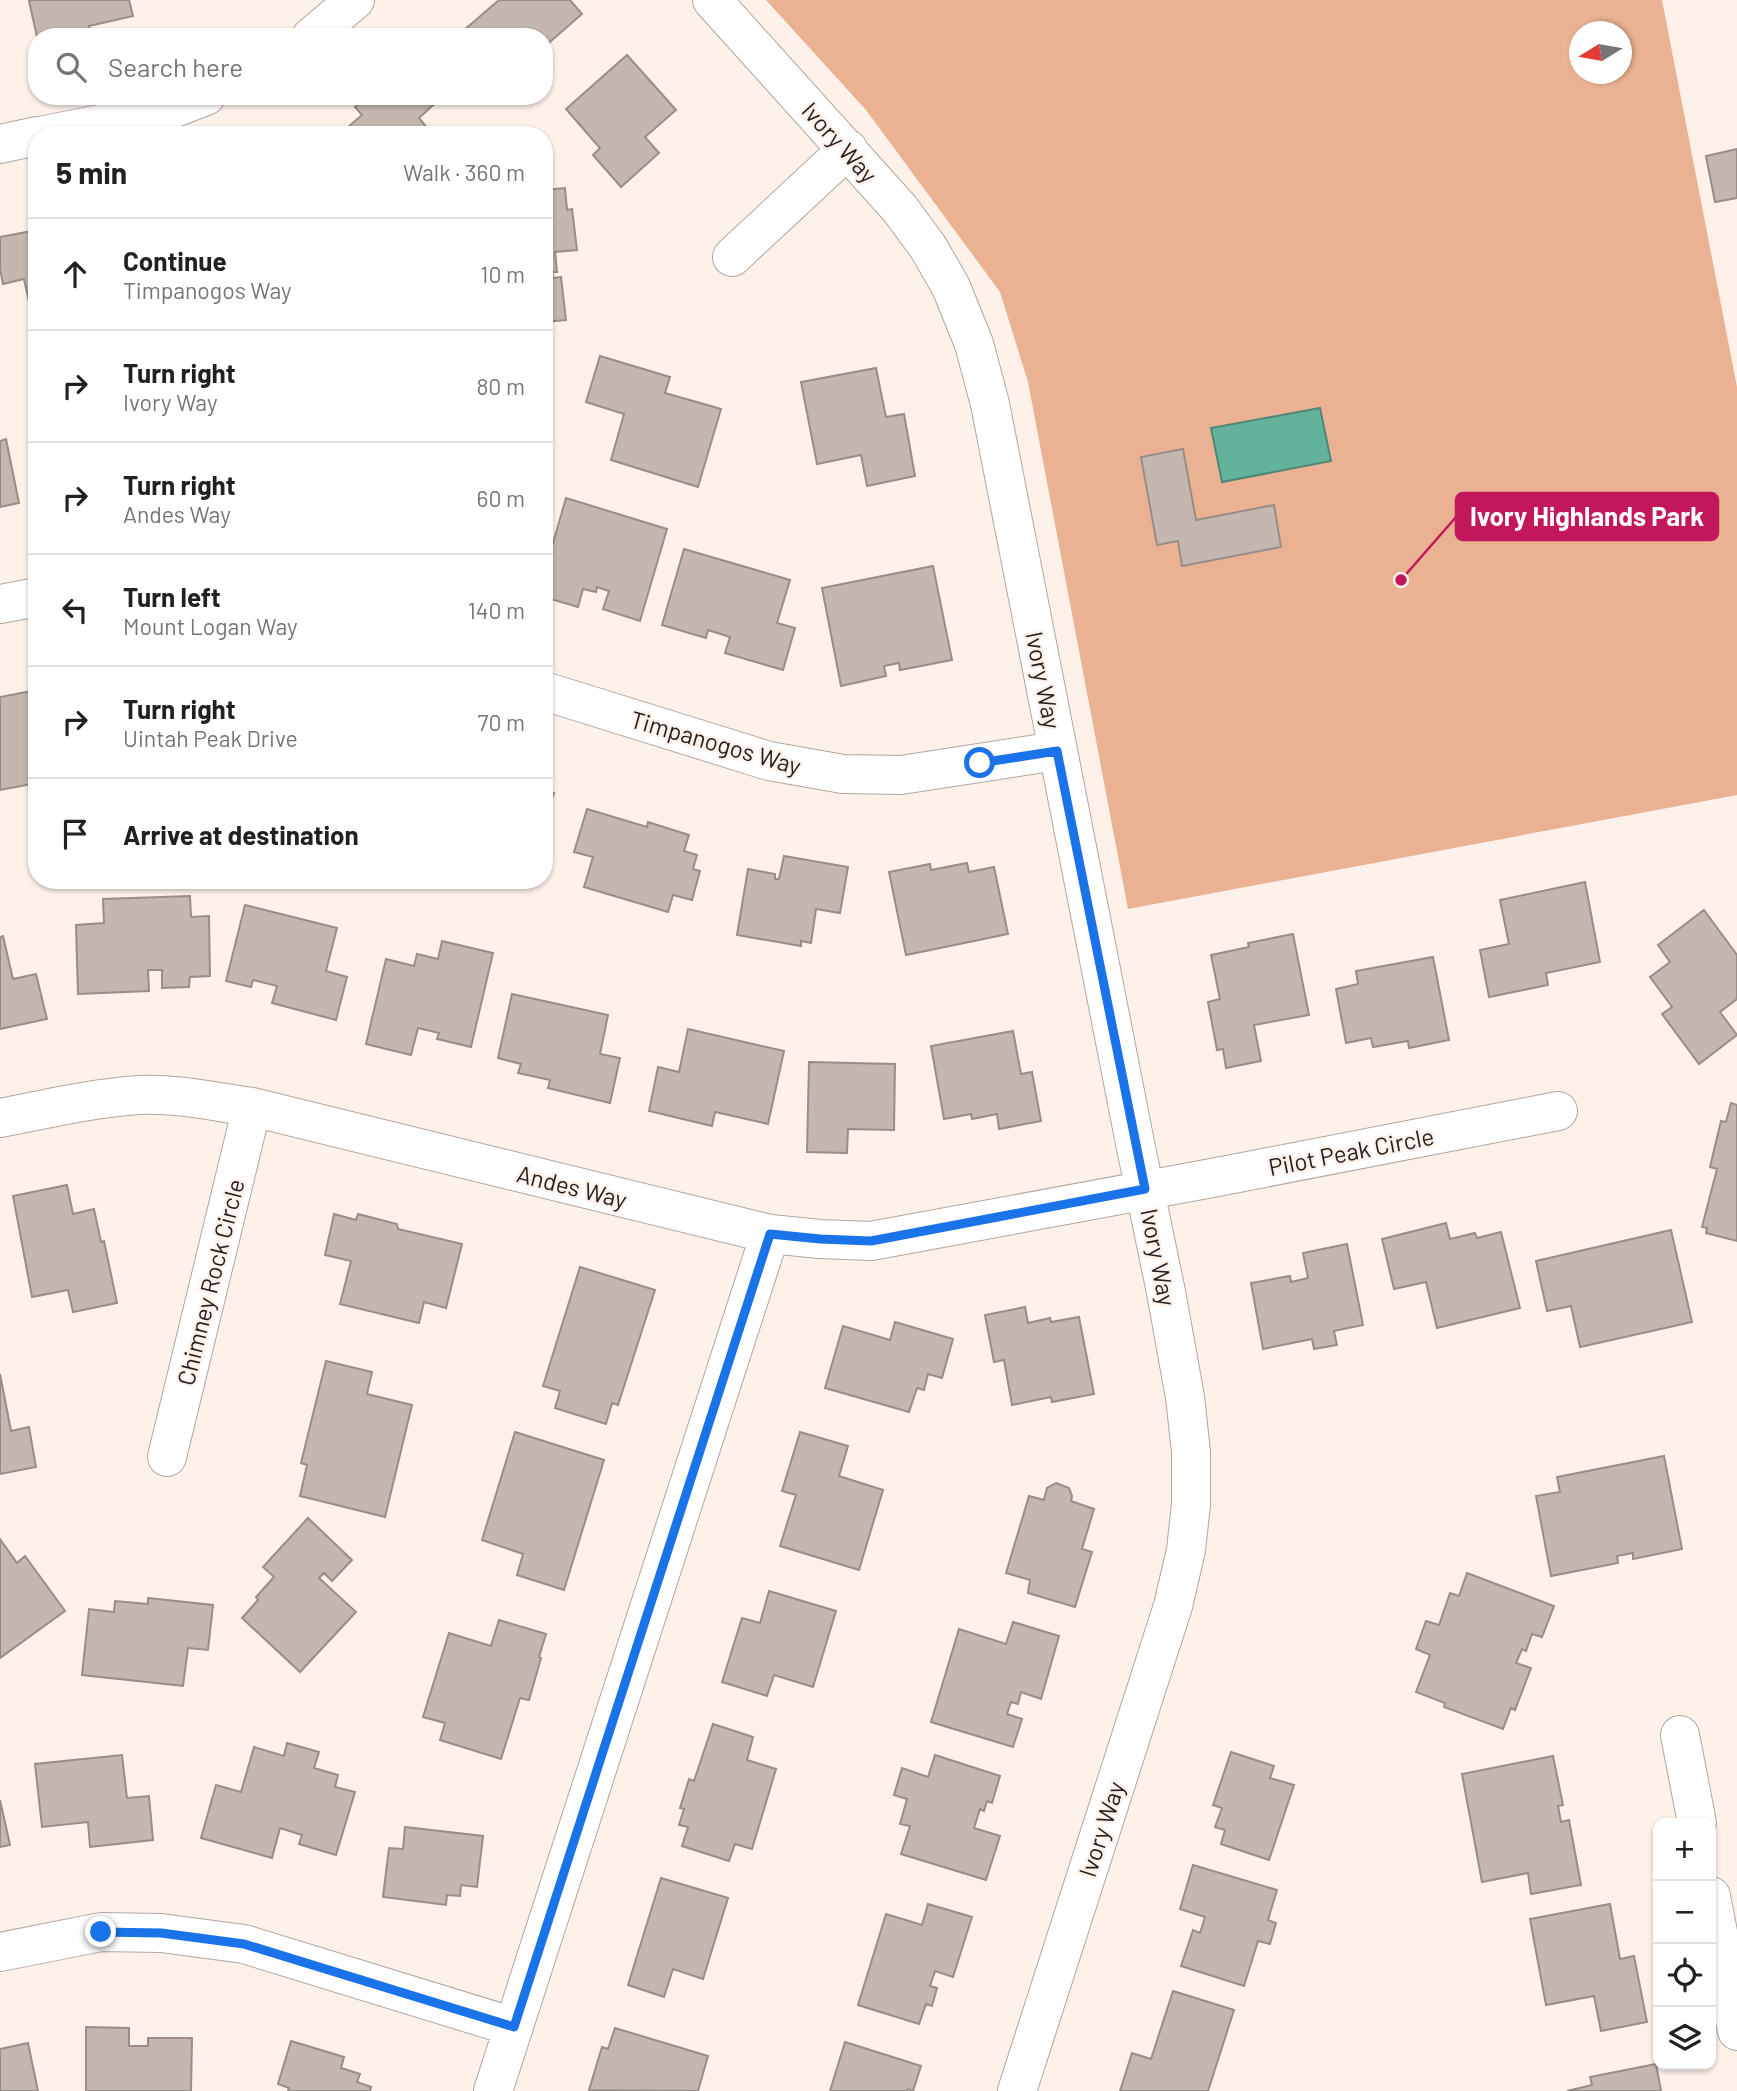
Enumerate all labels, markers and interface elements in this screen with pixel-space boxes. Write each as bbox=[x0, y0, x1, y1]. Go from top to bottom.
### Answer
north arrow bbox=[1569, 21, 1632, 84]
search box bbox=[28, 28, 553, 105]
icon: search bbox=[52, 48, 90, 86]
text: Search here bbox=[108, 51, 243, 82]
street label: Ivory Way bbox=[796, 96, 884, 188]
text: 5 min bbox=[56, 154, 127, 190]
text: Walk · 360 m bbox=[403, 158, 525, 186]
text: Continue bbox=[123, 245, 227, 276]
icon: ahead bbox=[56, 255, 94, 293]
text: 10 m bbox=[480, 260, 525, 288]
text: Timpanogos Way bbox=[123, 276, 292, 304]
text: Turn right bbox=[123, 357, 236, 388]
icon: right bbox=[56, 367, 94, 405]
text: 80 m bbox=[476, 372, 525, 400]
text: Ivory Way bbox=[123, 388, 218, 416]
text: Turn right bbox=[123, 469, 236, 500]
icon: right bbox=[56, 479, 94, 517]
text: 60 m bbox=[477, 484, 525, 512]
callout: Ivory Highlands Park bbox=[1456, 493, 1718, 540]
text: Andes Way bbox=[123, 500, 231, 528]
text: Ivory Highlands Park bbox=[1470, 500, 1704, 531]
text: Turn left bbox=[123, 581, 221, 612]
icon: left bbox=[56, 591, 94, 629]
text: 140 m bbox=[468, 596, 525, 624]
text: Mount Logan Way bbox=[123, 612, 298, 640]
street label: Ivory Way bbox=[1020, 629, 1068, 731]
text: Turn right bbox=[123, 693, 236, 724]
icon: right bbox=[56, 703, 94, 741]
street label: Timpanogos Way bbox=[627, 704, 805, 780]
text: 70 m bbox=[478, 708, 525, 736]
text: Uintah Peak Drive bbox=[123, 724, 298, 752]
route start bbox=[964, 747, 995, 778]
icon: arrive bbox=[56, 815, 94, 853]
text: Arrive at destination bbox=[123, 819, 359, 850]
street label: Pilot Peak Circle bbox=[1266, 1121, 1436, 1181]
street label: Andes Way bbox=[514, 1158, 630, 1214]
street label: Chimney Rock Circle bbox=[170, 1176, 250, 1388]
street label: Ivory Way bbox=[1135, 1206, 1183, 1308]
street label: Ivory Way bbox=[1072, 1778, 1130, 1880]
map controls bbox=[1653, 1818, 1716, 2070]
button: + bbox=[1653, 1818, 1716, 1881]
button: − bbox=[1653, 1881, 1716, 1944]
route end bbox=[85, 1916, 116, 1947]
button: locate bbox=[1653, 1944, 1716, 2007]
button: layers bbox=[1653, 2007, 1716, 2070]

